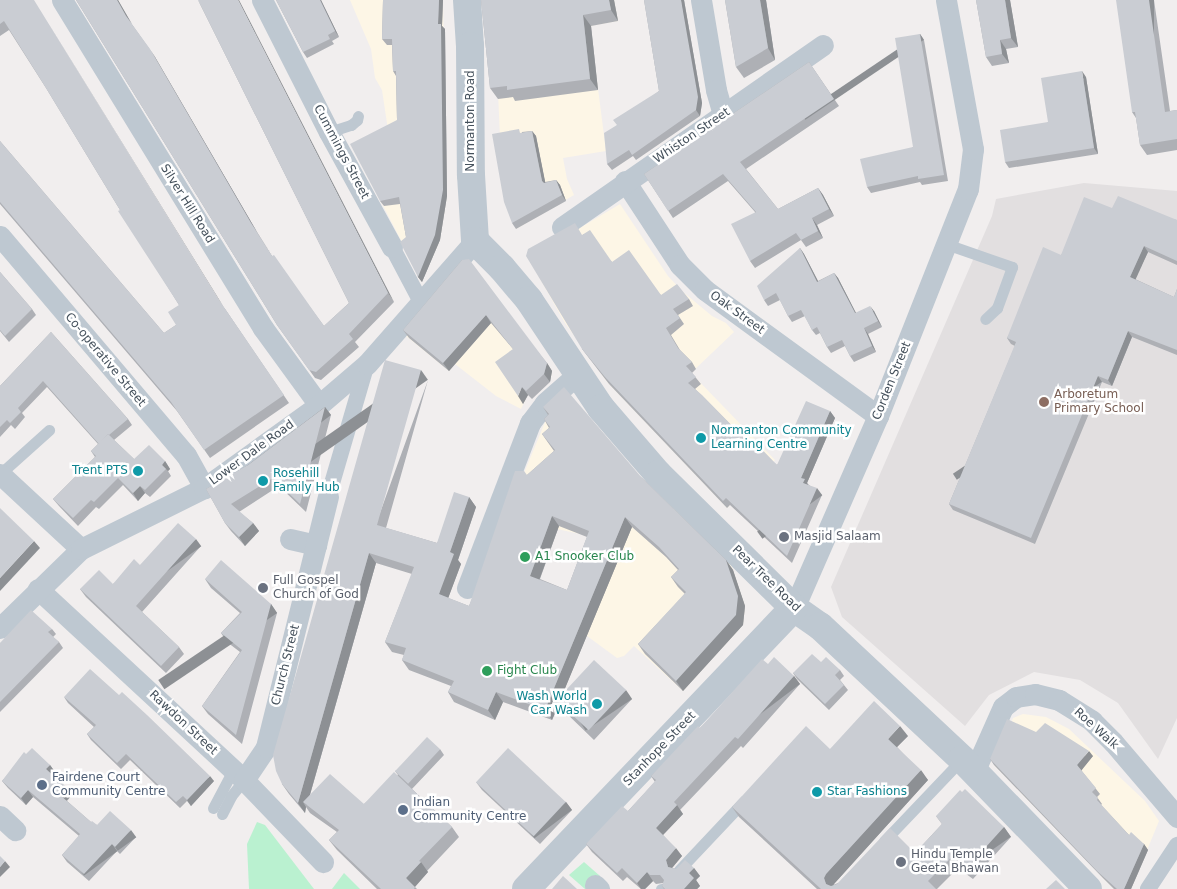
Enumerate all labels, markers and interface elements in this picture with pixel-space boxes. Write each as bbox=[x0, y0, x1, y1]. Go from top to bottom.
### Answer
street label: Normanton Road bbox=[464, 70, 478, 172]
street label: Cummings Street bbox=[310, 103, 372, 201]
street label: Whiston Street bbox=[651, 105, 733, 167]
street label: Silver Hill Road bbox=[157, 162, 217, 246]
street label: Oak Street bbox=[707, 288, 767, 338]
street label: Co-operative Street bbox=[62, 310, 148, 410]
street label: Corden Street bbox=[870, 340, 914, 422]
place label: Arboretum Primary School bbox=[1054, 388, 1144, 416]
marker: Arboretum Primary School bbox=[1038, 396, 1050, 408]
street label: Lower Dale Road bbox=[207, 417, 297, 489]
place label: Normanton Community Learning Centre bbox=[711, 424, 852, 452]
marker: Normanton Community Learning Centre bbox=[695, 432, 707, 444]
place label: Trent PTS bbox=[72, 464, 128, 478]
marker: Trent PTS bbox=[132, 465, 144, 477]
place label: Rosehill Family Hub bbox=[273, 467, 340, 495]
marker: Rosehill Family Hub bbox=[257, 475, 269, 487]
place label: Masjid Salaam bbox=[794, 530, 881, 544]
marker: Masjid Salaam bbox=[778, 531, 790, 543]
street label: Pear Tree Road bbox=[729, 543, 803, 615]
place label: A1 Snooker Club bbox=[535, 550, 634, 564]
marker: A1 Snooker Club bbox=[519, 551, 531, 563]
place label: Full Gospel Church of God bbox=[273, 574, 359, 602]
marker: Full Gospel Church of God bbox=[257, 582, 269, 594]
street label: Church Street bbox=[269, 623, 303, 707]
place label: Fight Club bbox=[497, 664, 557, 678]
marker: Fight Club bbox=[481, 665, 493, 677]
street label: Rawdon Street bbox=[146, 688, 220, 758]
place label: Wash World Car Wash bbox=[516, 690, 587, 718]
marker: Wash World Car Wash bbox=[591, 698, 603, 710]
street label: Roe Walk bbox=[1071, 705, 1121, 753]
street label: Stanhope Street bbox=[621, 709, 699, 789]
place label: Fairdene Court Community Centre bbox=[52, 771, 165, 799]
marker: Fairdene Court Community Centre bbox=[36, 779, 48, 791]
place label: Star Fashions bbox=[827, 785, 907, 799]
marker: Star Fashions bbox=[811, 786, 823, 798]
place label: Indian Community Centre bbox=[413, 796, 526, 824]
marker: Indian Community Centre bbox=[397, 804, 409, 816]
place label: Hindu Temple Geeta Bhawan bbox=[911, 848, 999, 876]
marker: Hindu Temple Geeta Bhawan bbox=[895, 856, 907, 868]

